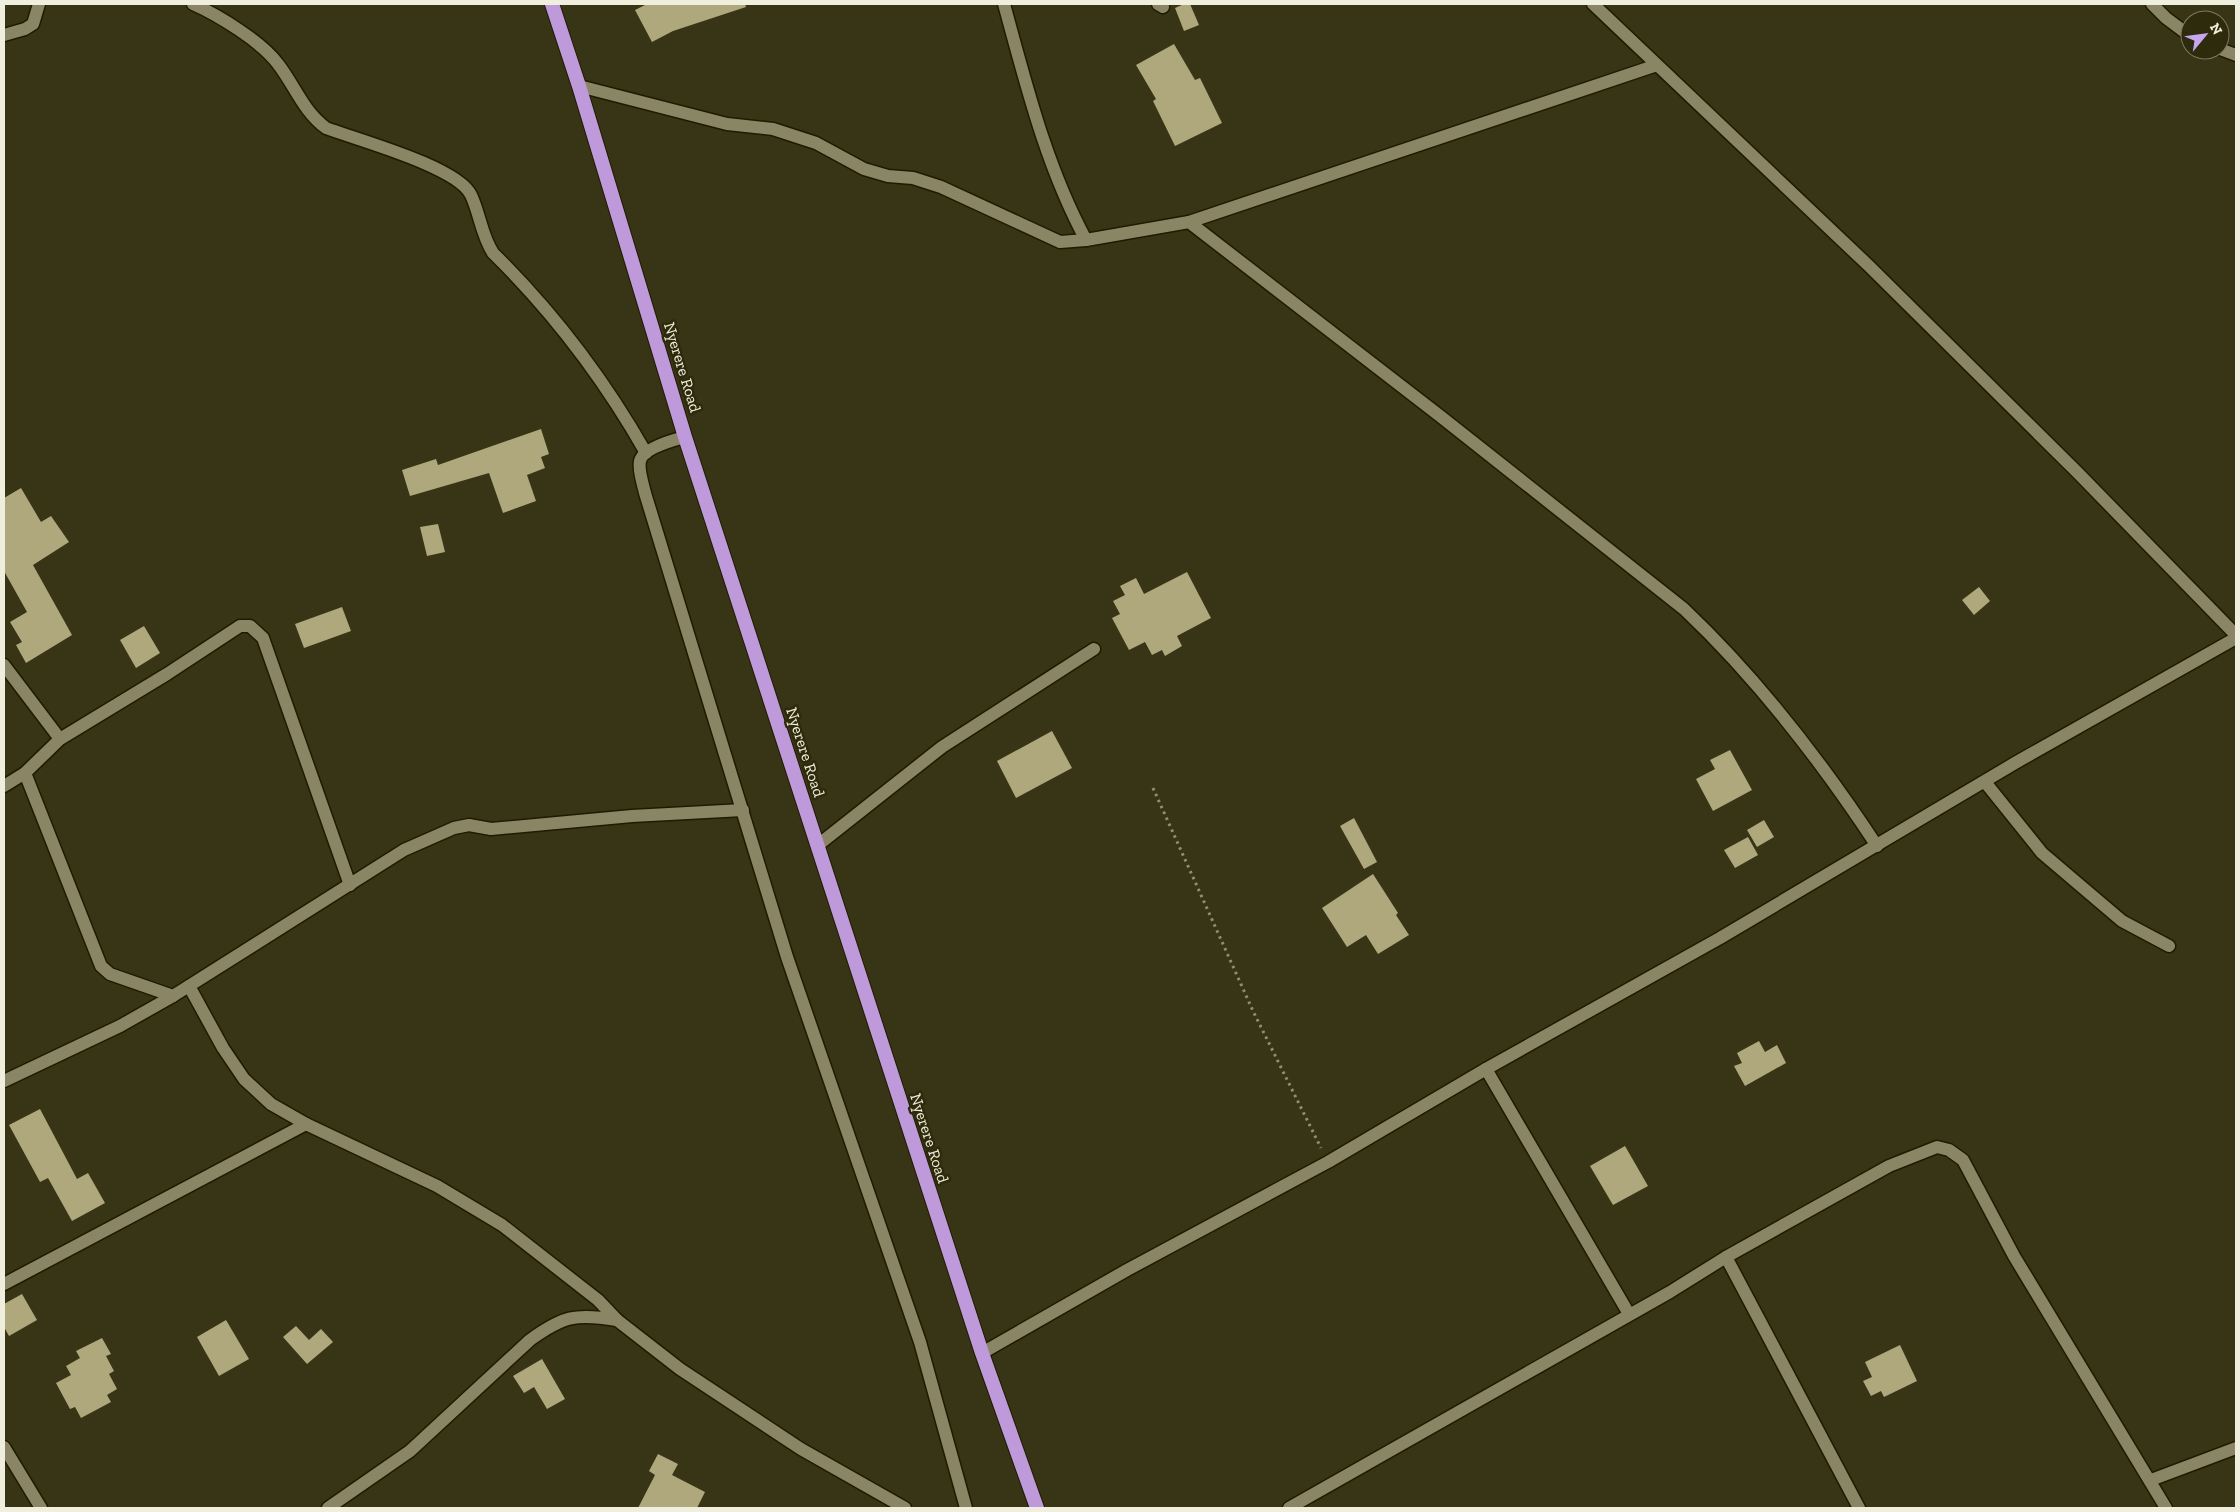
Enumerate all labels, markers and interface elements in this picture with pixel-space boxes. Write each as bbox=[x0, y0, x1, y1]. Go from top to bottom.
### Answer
north arrow bbox=[2180, 10, 2230, 60]
text: N bbox=[2206, 20, 2226, 38]
street label: Nyerere Road bbox=[660, 320, 705, 415]
street label: Nyerere Road bbox=[782, 705, 829, 800]
street label: Nyerere Road bbox=[906, 1091, 953, 1186]

